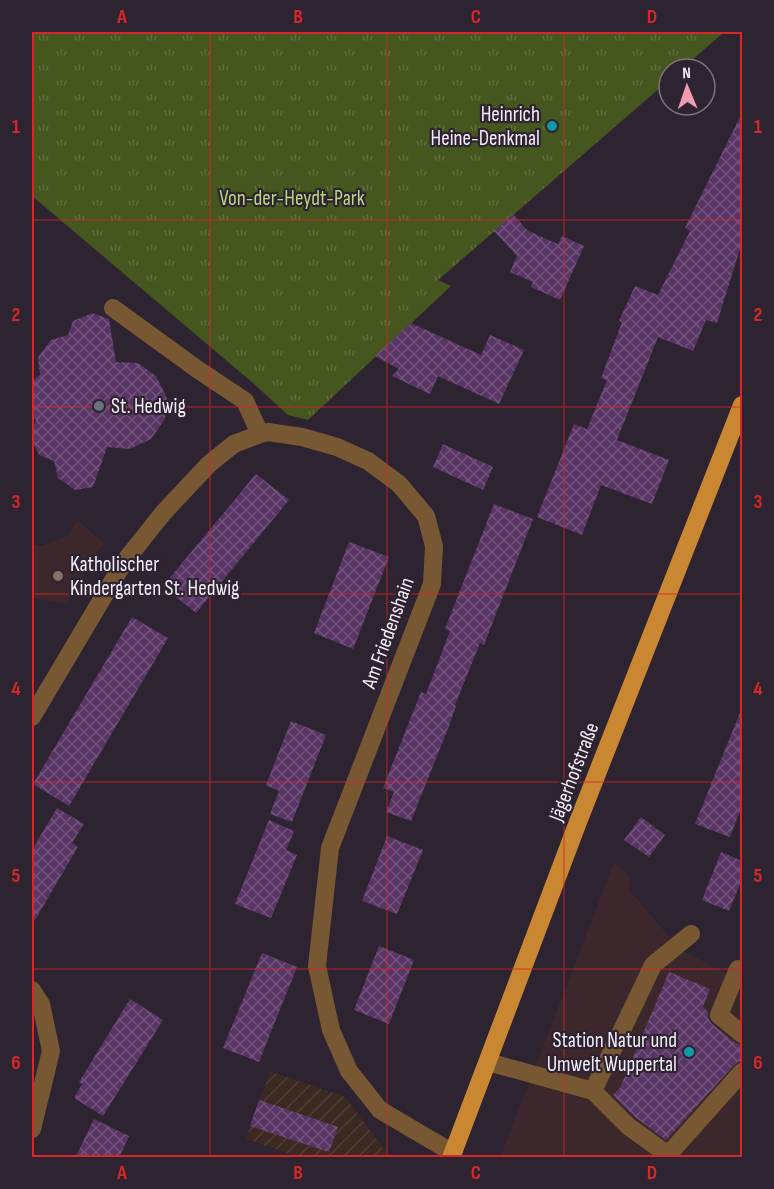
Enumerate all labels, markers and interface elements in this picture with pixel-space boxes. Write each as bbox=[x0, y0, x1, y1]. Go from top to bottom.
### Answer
text: A bbox=[116, 5, 127, 29]
text: B bbox=[293, 5, 303, 29]
text: C bbox=[471, 5, 481, 29]
text: D bbox=[647, 5, 657, 29]
north arrow bbox=[657, 57, 717, 117]
text: N bbox=[682, 64, 691, 83]
place label: Heinrich Heine-Denkmal bbox=[431, 102, 540, 151]
text: 1 bbox=[12, 115, 20, 139]
text: 1 bbox=[754, 115, 762, 139]
marker: Heinrich Heine-Denkmal bbox=[545, 119, 559, 133]
park label: Von-der-Heydt-Park bbox=[219, 186, 365, 211]
text: 2 bbox=[12, 303, 20, 327]
text: 2 bbox=[754, 303, 762, 327]
place label: St. Hedwig bbox=[111, 394, 186, 419]
marker: St. Hedwig bbox=[92, 399, 106, 413]
text: 3 bbox=[12, 490, 21, 514]
text: 3 bbox=[754, 490, 763, 514]
place label: Katholischer Kindergarten St. Hedwig bbox=[70, 552, 239, 601]
marker: Katholischer Kindergarten St. Hedwig bbox=[51, 569, 65, 583]
street label: Am Friedenshain bbox=[356, 574, 420, 693]
text: 4 bbox=[11, 677, 21, 701]
text: 4 bbox=[753, 677, 763, 701]
street label: Jägerhofstraße bbox=[543, 719, 604, 826]
text: 5 bbox=[12, 864, 21, 888]
text: 5 bbox=[754, 864, 763, 888]
place label: Station Natur und Umwelt Wuppertal bbox=[547, 1028, 677, 1077]
marker: Station Natur und Umwelt Wuppertal bbox=[682, 1045, 696, 1059]
text: 6 bbox=[11, 1051, 21, 1075]
text: 6 bbox=[753, 1051, 763, 1075]
text: A bbox=[116, 1161, 127, 1185]
text: B bbox=[293, 1161, 303, 1185]
text: C bbox=[471, 1161, 481, 1185]
text: D bbox=[647, 1161, 657, 1185]

